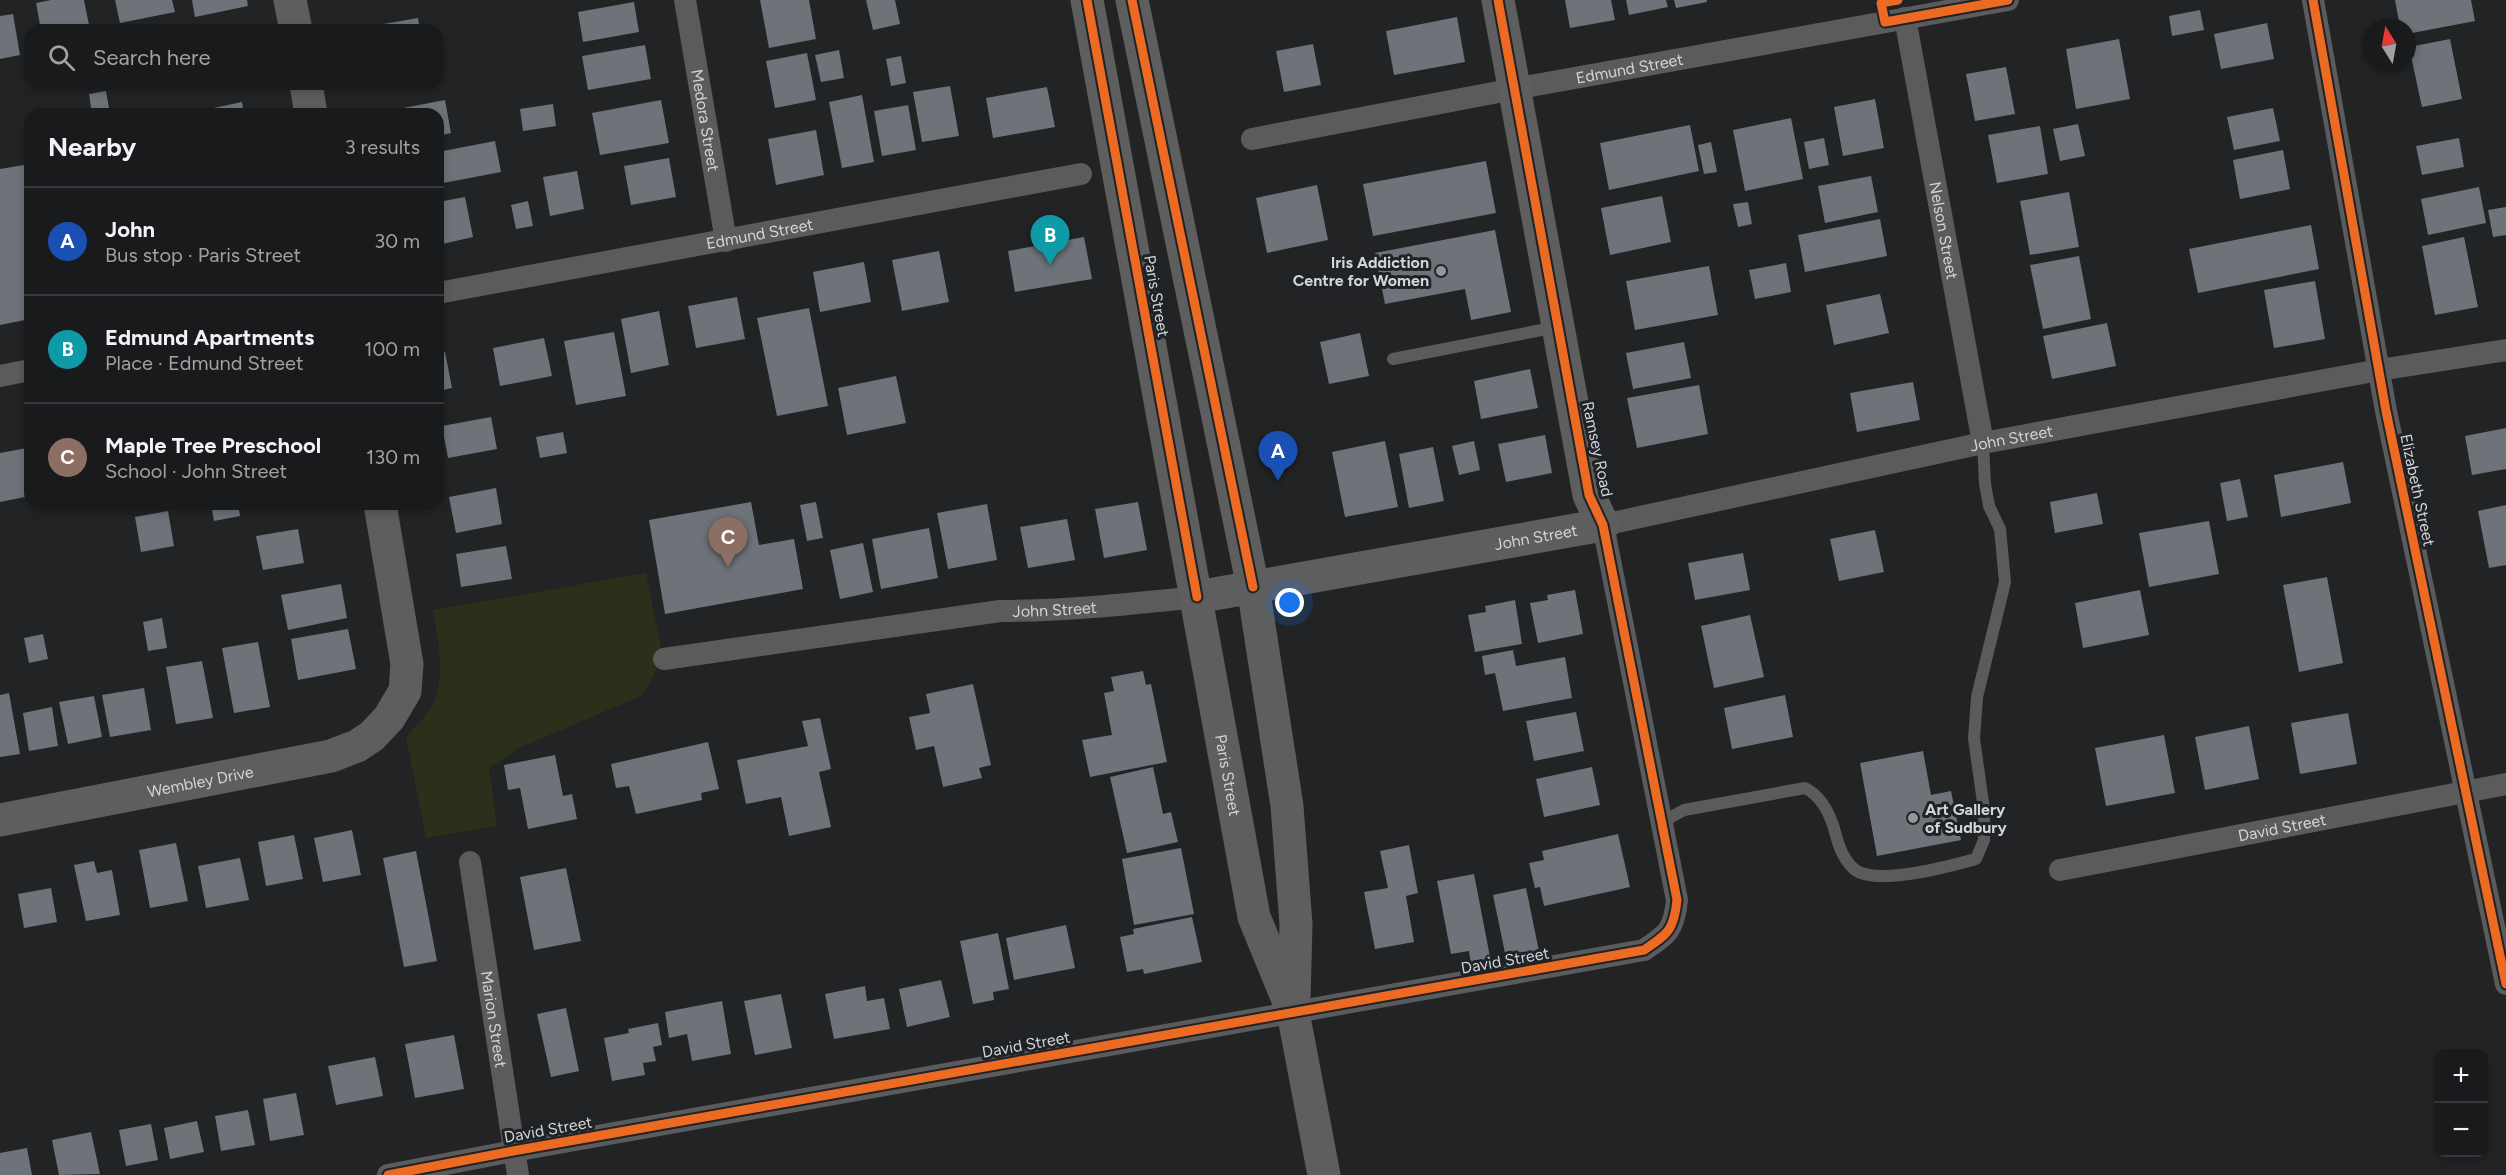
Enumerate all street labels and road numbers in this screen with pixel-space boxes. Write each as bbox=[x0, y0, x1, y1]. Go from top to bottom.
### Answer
street label: Edmund Street bbox=[1574, 50, 1685, 88]
street label: Medora Street bbox=[687, 68, 723, 173]
street label: Nelson Street bbox=[1925, 180, 1962, 281]
street label: Edmund Street bbox=[705, 215, 815, 253]
street label: Paris Street bbox=[1140, 254, 1173, 338]
street label: Ramsey Road bbox=[1578, 400, 1617, 499]
street label: John Street bbox=[1968, 421, 2054, 456]
street label: Elizabeth Street bbox=[2396, 432, 2439, 548]
street label: John Street bbox=[1493, 521, 1579, 554]
street label: John Street bbox=[1012, 598, 1097, 621]
street label: Paris Street bbox=[1211, 733, 1244, 818]
street label: Wembley Drive bbox=[146, 762, 255, 801]
street label: David Street bbox=[2236, 810, 2328, 845]
street label: David Street bbox=[1460, 943, 1551, 978]
street label: Marion Street bbox=[477, 969, 510, 1069]
street label: David Street bbox=[981, 1027, 1072, 1062]
street label: David Street bbox=[503, 1112, 594, 1147]

